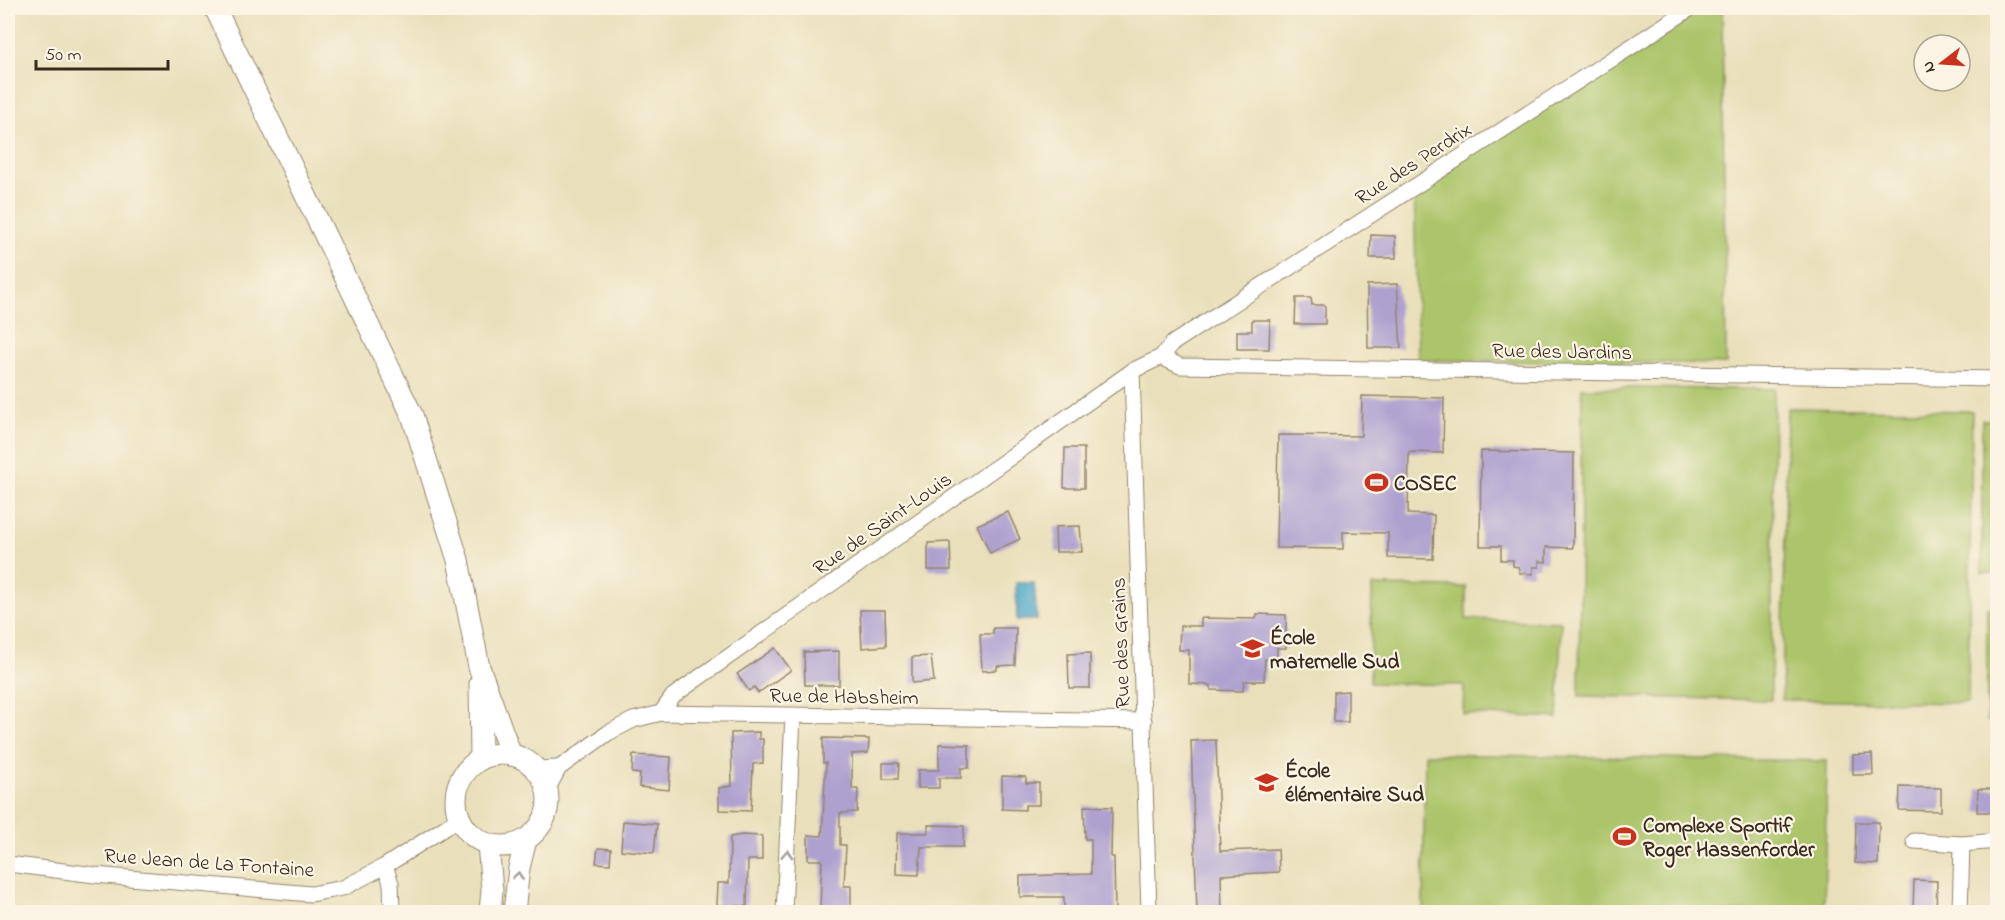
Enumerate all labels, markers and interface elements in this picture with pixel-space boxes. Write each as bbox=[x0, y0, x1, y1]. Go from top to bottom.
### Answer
scale bar bbox=[36, 33, 168, 71]
north arrow bbox=[1912, 33, 1972, 93]
text: 50 m bbox=[45, 43, 82, 69]
text: N bbox=[1916, 58, 1943, 75]
street label: Rue des Perdrix bbox=[1350, 116, 1478, 214]
street label: Rue des Jardins bbox=[1492, 337, 1632, 369]
street label: Rue de Saint-Louis bbox=[808, 465, 959, 584]
sports icon: COSEC bbox=[1363, 470, 1389, 496]
place label: COSEC bbox=[1394, 470, 1457, 500]
street label: Rue des Grains bbox=[1105, 577, 1139, 709]
place label: École maternelle Sud bbox=[1270, 624, 1400, 678]
school or university icon: École maternelle Sud bbox=[1239, 636, 1265, 662]
street label: Rue de Habsheim bbox=[769, 682, 919, 714]
place label: École élémentaire Sud bbox=[1285, 757, 1424, 811]
school or university icon: École élémentaire Sud bbox=[1254, 769, 1280, 795]
place label: Complexe Sportif Roger Hassenforder bbox=[1643, 812, 1815, 868]
sports icon: Complexe Sportif Roger Hassenforder bbox=[1612, 824, 1638, 850]
street label: Rue Jean de La Fontaine bbox=[103, 842, 316, 886]
one-way arrow bbox=[780, 850, 793, 859]
one-way arrow bbox=[511, 871, 523, 880]

